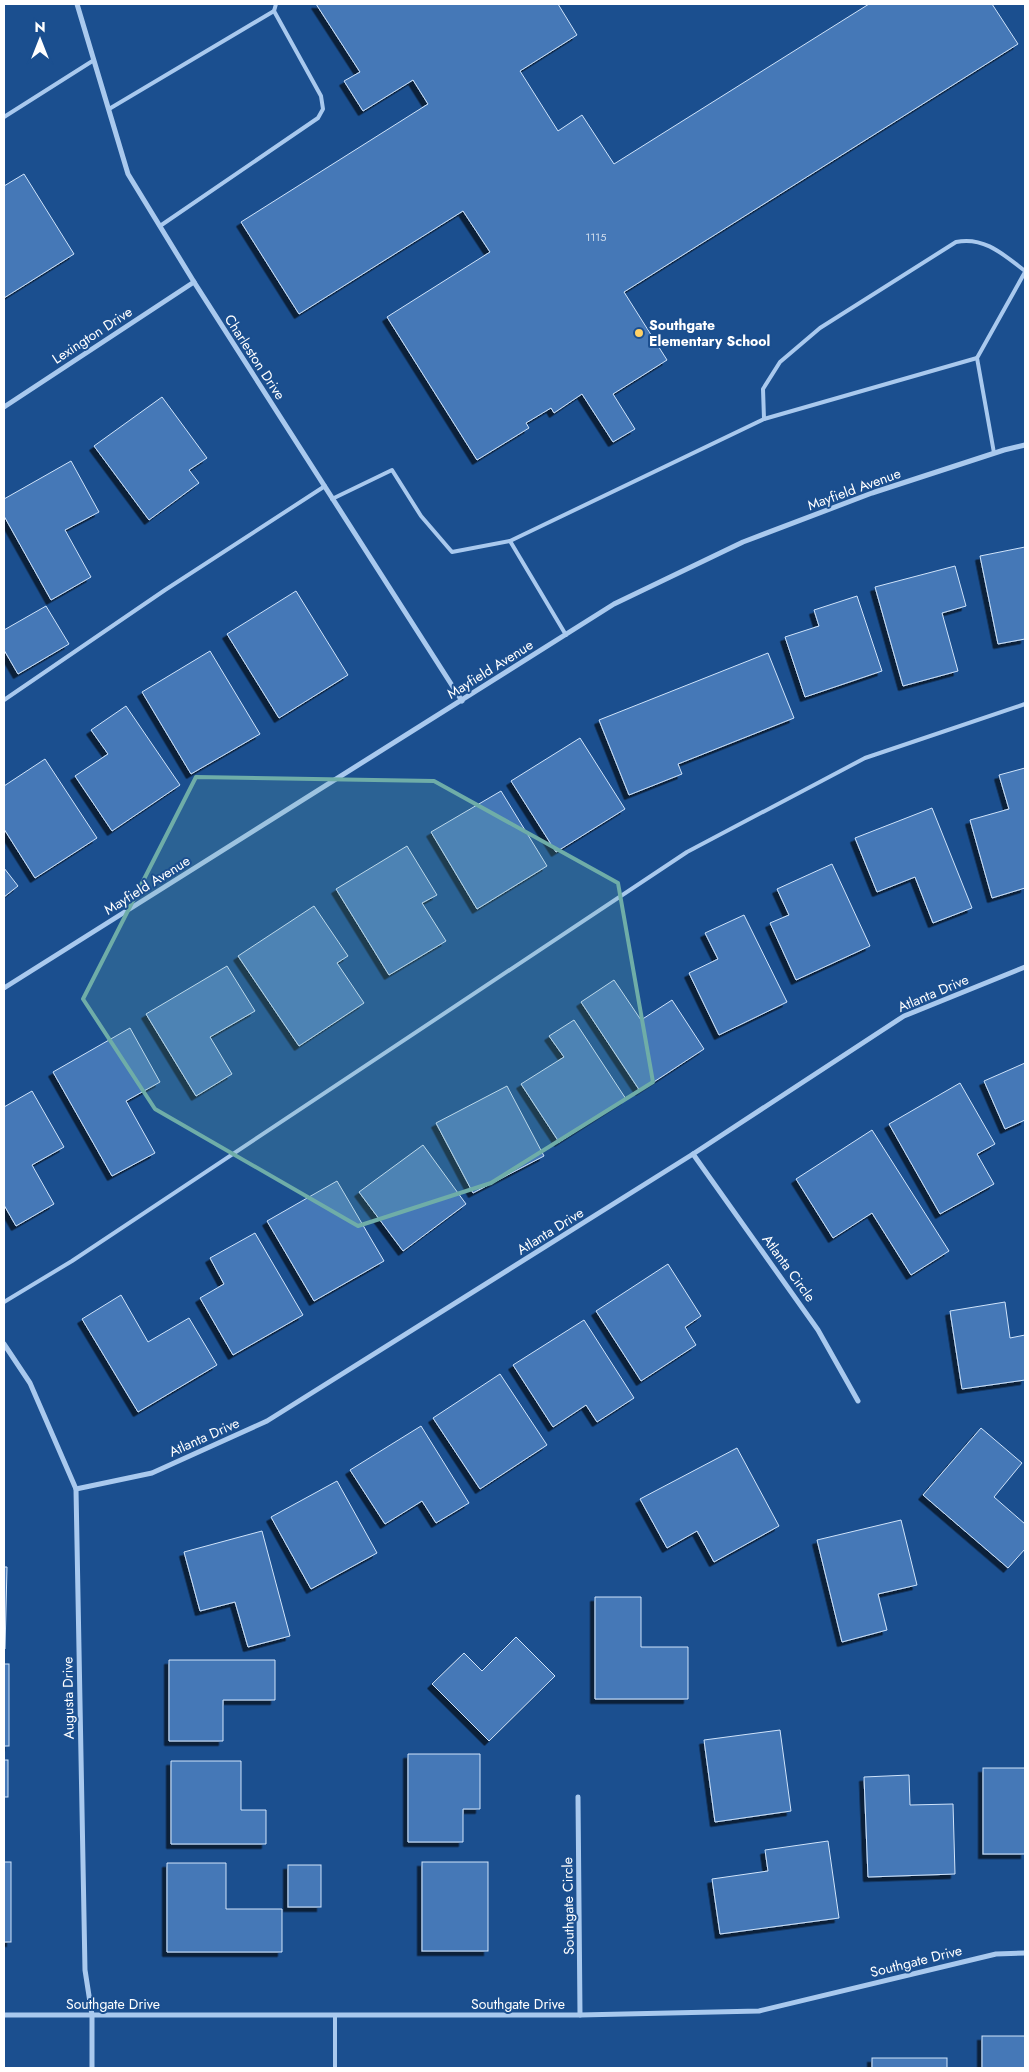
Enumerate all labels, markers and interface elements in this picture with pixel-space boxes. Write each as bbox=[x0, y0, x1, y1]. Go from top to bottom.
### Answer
north arrow bbox=[15, 15, 65, 65]
text: N bbox=[34, 17, 46, 37]
house number: 1115 bbox=[585, 229, 607, 245]
street label: Lexington Drive bbox=[48, 302, 136, 368]
street label: Charleston Drive bbox=[220, 310, 290, 404]
place label: Southgate Elementary School bbox=[649, 315, 770, 351]
marker: Southgate Elementary School bbox=[633, 327, 645, 339]
street label: Mayfield Avenue bbox=[805, 463, 903, 515]
street label: Mayfield Avenue bbox=[443, 635, 537, 703]
street label: Mayfield Avenue bbox=[100, 851, 194, 919]
street label: Atlanta Drive bbox=[894, 969, 972, 1017]
street label: Atlanta Drive bbox=[513, 1203, 587, 1259]
street label: Atlanta Circle bbox=[758, 1230, 820, 1306]
street label: Atlanta Drive bbox=[166, 1413, 242, 1461]
street label: Augusta Drive bbox=[57, 1656, 79, 1740]
street label: Southgate Circle bbox=[557, 1857, 579, 1955]
street label: Southgate Drive bbox=[868, 1940, 964, 1982]
street label: Southgate Drive bbox=[66, 1994, 160, 2014]
street label: Southgate Drive bbox=[471, 1994, 565, 2014]

